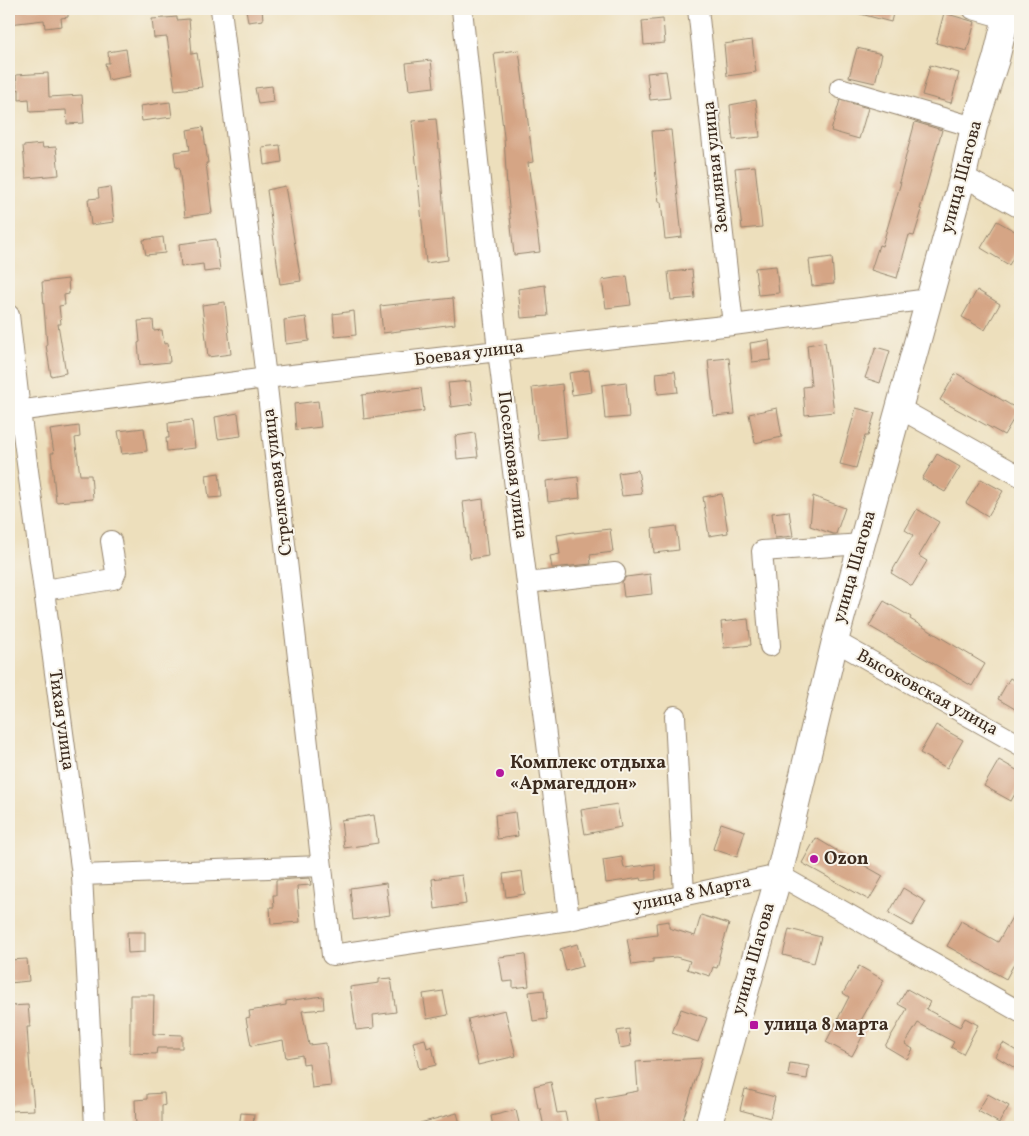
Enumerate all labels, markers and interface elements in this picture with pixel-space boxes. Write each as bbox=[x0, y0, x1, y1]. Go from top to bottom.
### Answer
street label: Земляная улица bbox=[697, 100, 735, 234]
street label: улица Шагова bbox=[935, 118, 989, 236]
street label: Боевая улица bbox=[413, 335, 525, 373]
street label: Поселковая улица bbox=[491, 390, 533, 540]
street label: Стрелковая улица bbox=[257, 407, 299, 557]
street label: улица Шагова bbox=[827, 508, 883, 626]
street label: Высоковская улица bbox=[852, 644, 1002, 742]
street label: Тихая улица bbox=[42, 668, 80, 772]
place label: Комплекс отдыха «Армагеддон» bbox=[510, 751, 666, 797]
marker: Комплекс отдыха «Армагеддон» bbox=[494, 767, 506, 779]
place label: Ozon bbox=[824, 847, 869, 872]
marker: Ozon bbox=[808, 853, 820, 865]
street label: улица 8 Марта bbox=[631, 869, 753, 919]
street label: улица Шагова bbox=[726, 900, 782, 1018]
place label: улица 8 марта bbox=[764, 1013, 889, 1038]
marker: улица 8 марта bbox=[748, 1019, 760, 1031]

